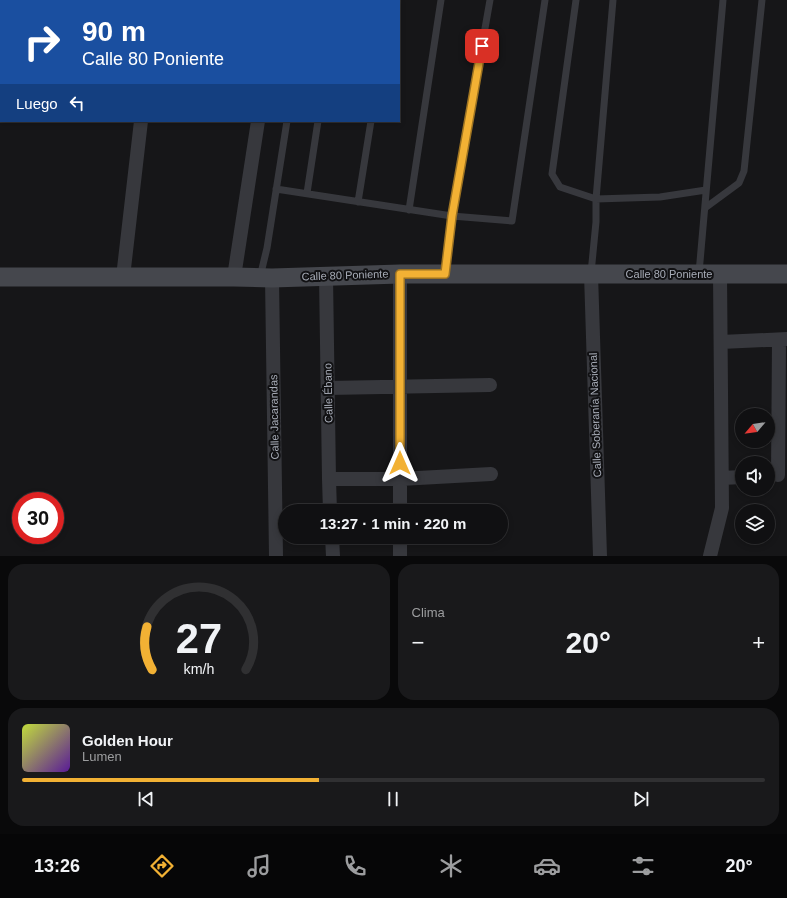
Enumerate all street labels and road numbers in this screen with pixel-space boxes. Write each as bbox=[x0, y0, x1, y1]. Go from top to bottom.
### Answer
street label: Calle 80 Poniente bbox=[301, 267, 389, 283]
street label: Calle 80 Poniente bbox=[626, 268, 712, 280]
street label: Calle Soberanía Nacional bbox=[587, 352, 603, 478]
street label: Calle Ébano bbox=[321, 363, 335, 423]
street label: Calle Jacarandas bbox=[267, 374, 281, 460]

